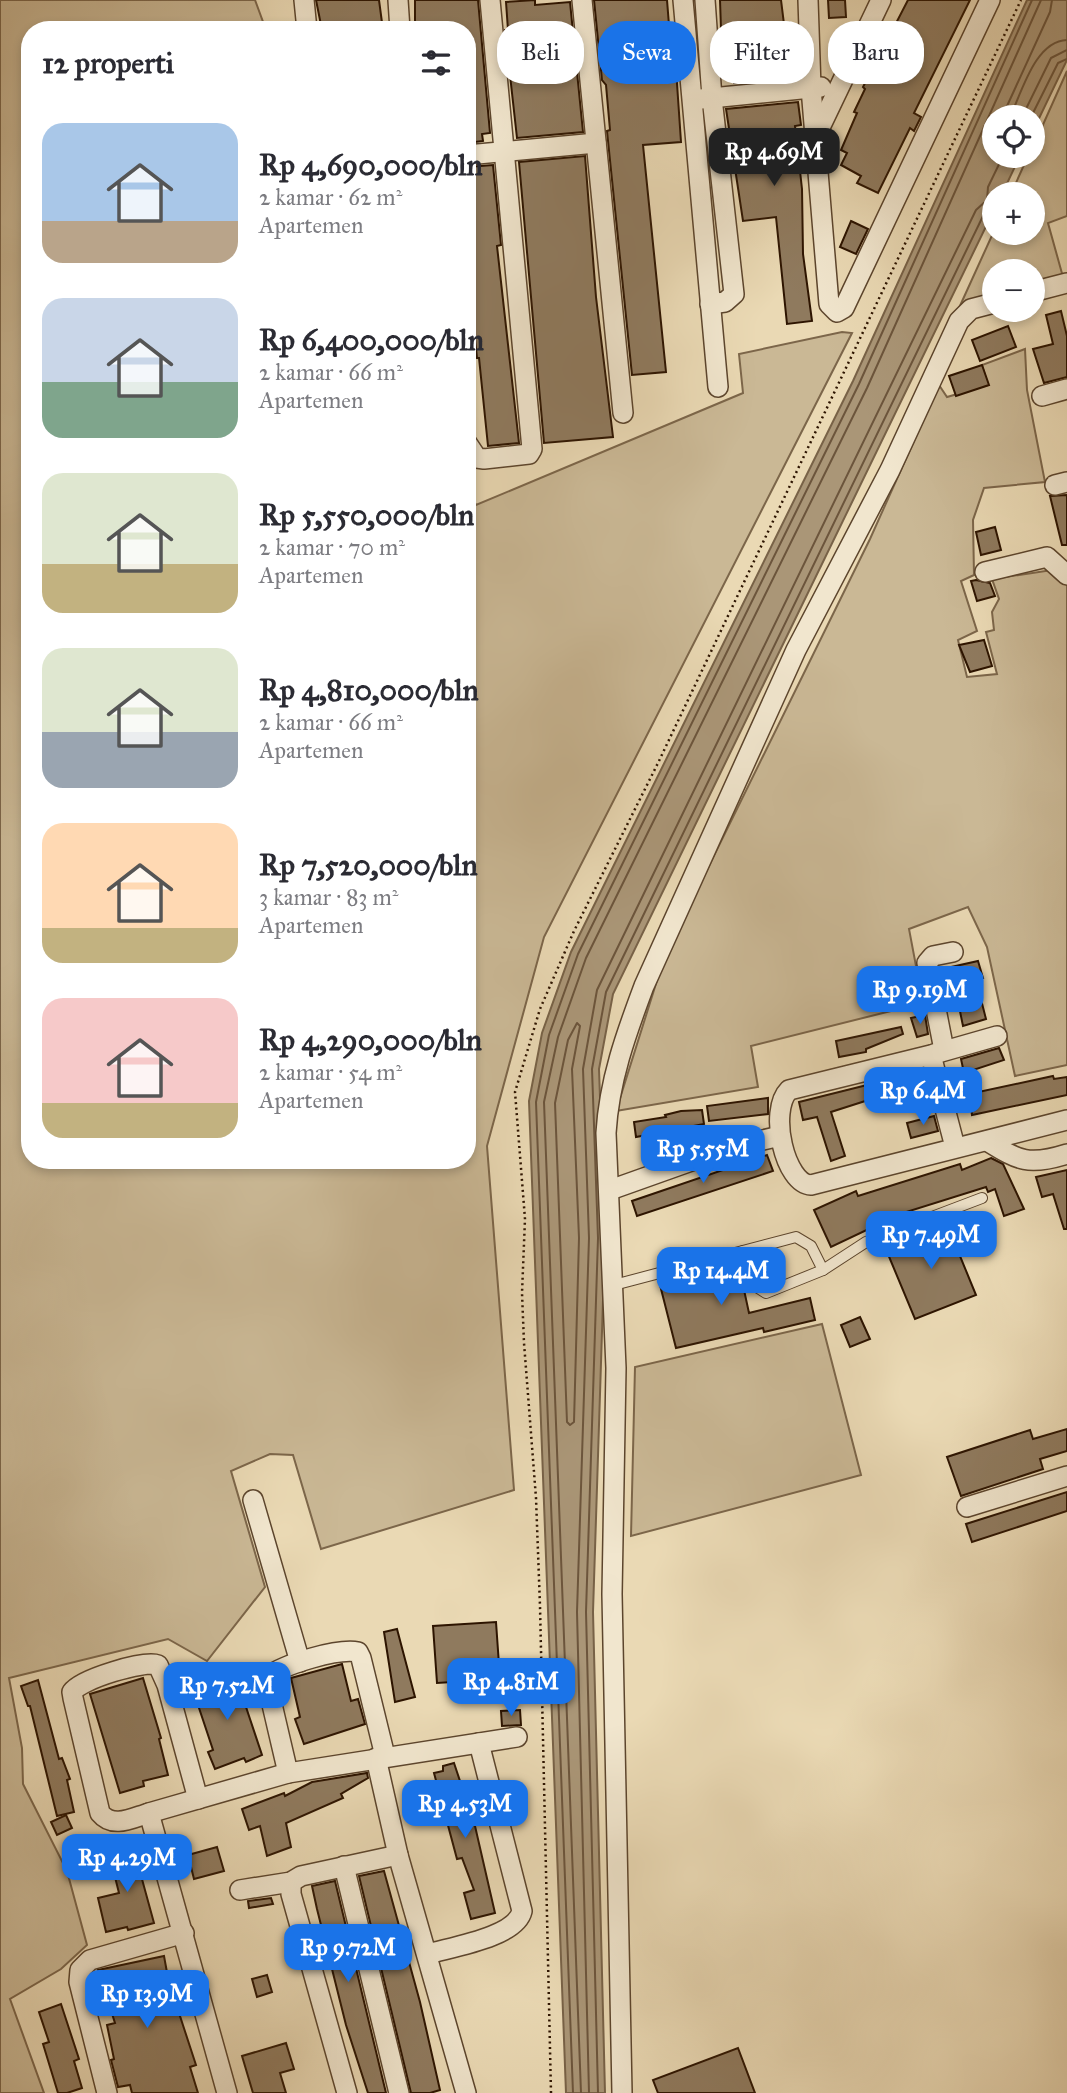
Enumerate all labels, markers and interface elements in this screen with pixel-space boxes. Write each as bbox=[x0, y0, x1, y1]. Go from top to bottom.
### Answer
chip: Beli bbox=[497, 21, 584, 84]
chip: Sewa bbox=[598, 21, 696, 84]
chip: Filter bbox=[710, 21, 814, 84]
chip: Baru bbox=[828, 21, 924, 84]
icon: filters bbox=[417, 44, 455, 82]
text: 12 properti bbox=[42, 45, 174, 81]
map controls bbox=[982, 105, 1045, 322]
button: locate bbox=[982, 105, 1045, 168]
pin: Rp 4.69M bbox=[702, 128, 846, 188]
text: Rp 4.69M bbox=[725, 137, 823, 165]
text: Rp 4,690,000/bln bbox=[259, 147, 483, 183]
icon: home bbox=[98, 151, 182, 235]
button: + bbox=[982, 182, 1045, 245]
text: 2 kamar · 62 m² bbox=[259, 183, 402, 211]
text: Apartemen bbox=[259, 211, 363, 239]
button: − bbox=[982, 259, 1045, 322]
text: Rp 6,400,000/bln bbox=[259, 322, 484, 358]
icon: home bbox=[98, 326, 182, 410]
text: 2 kamar · 66 m² bbox=[259, 358, 403, 386]
text: Apartemen bbox=[259, 386, 363, 414]
text: Rp 5,550,000/bln bbox=[259, 497, 474, 533]
icon: home bbox=[98, 501, 182, 585]
text: 2 kamar · 70 m² bbox=[259, 533, 405, 561]
text: Apartemen bbox=[259, 561, 363, 589]
text: Rp 4,810,000/bln bbox=[259, 672, 479, 708]
icon: home bbox=[98, 676, 182, 760]
text: 2 kamar · 66 m² bbox=[259, 708, 403, 736]
text: Apartemen bbox=[259, 736, 363, 764]
text: Rp 7,520,000/bln bbox=[259, 847, 478, 883]
icon: home bbox=[98, 851, 182, 935]
text: 3 kamar · 83 m² bbox=[259, 883, 399, 911]
text: Apartemen bbox=[259, 911, 363, 939]
pin: Rp 9.19M bbox=[848, 967, 992, 1026]
text: Rp 9.19M bbox=[873, 975, 967, 1003]
text: Rp 4,290,000/bln bbox=[259, 1022, 482, 1058]
icon: home bbox=[98, 1026, 182, 1110]
text: 2 kamar · 54 m² bbox=[259, 1058, 402, 1086]
pin: Rp 6.4M bbox=[858, 1068, 988, 1127]
text: Rp 6.4M bbox=[880, 1076, 966, 1104]
text: Apartemen bbox=[259, 1086, 363, 1114]
pin: Rp 5.55M bbox=[631, 1126, 775, 1185]
text: Rp 5.55M bbox=[657, 1134, 749, 1162]
pin: Rp 7.49M bbox=[859, 1212, 1003, 1271]
text: Rp 7.49M bbox=[882, 1220, 980, 1248]
pin: Rp 14.4M bbox=[649, 1248, 793, 1307]
text: Rp 14.4M bbox=[673, 1256, 769, 1284]
pin: Rp 4.81M bbox=[439, 1658, 583, 1718]
pin: Rp 7.52M bbox=[155, 1662, 299, 1722]
text: Rp 4.81M bbox=[463, 1667, 559, 1695]
text: Rp 7.52M bbox=[180, 1671, 274, 1699]
pin: Rp 4.53M bbox=[393, 1780, 537, 1840]
text: Rp 4.53M bbox=[418, 1789, 512, 1817]
pin: Rp 4.29M bbox=[55, 1834, 199, 1894]
text: Rp 4.29M bbox=[78, 1843, 176, 1871]
pin: Rp 9.72M bbox=[276, 1924, 420, 1984]
text: Rp 9.72M bbox=[300, 1933, 396, 1961]
pin: Rp 13.9M bbox=[75, 1970, 219, 2030]
text: Rp 13.9M bbox=[101, 1979, 193, 2007]

